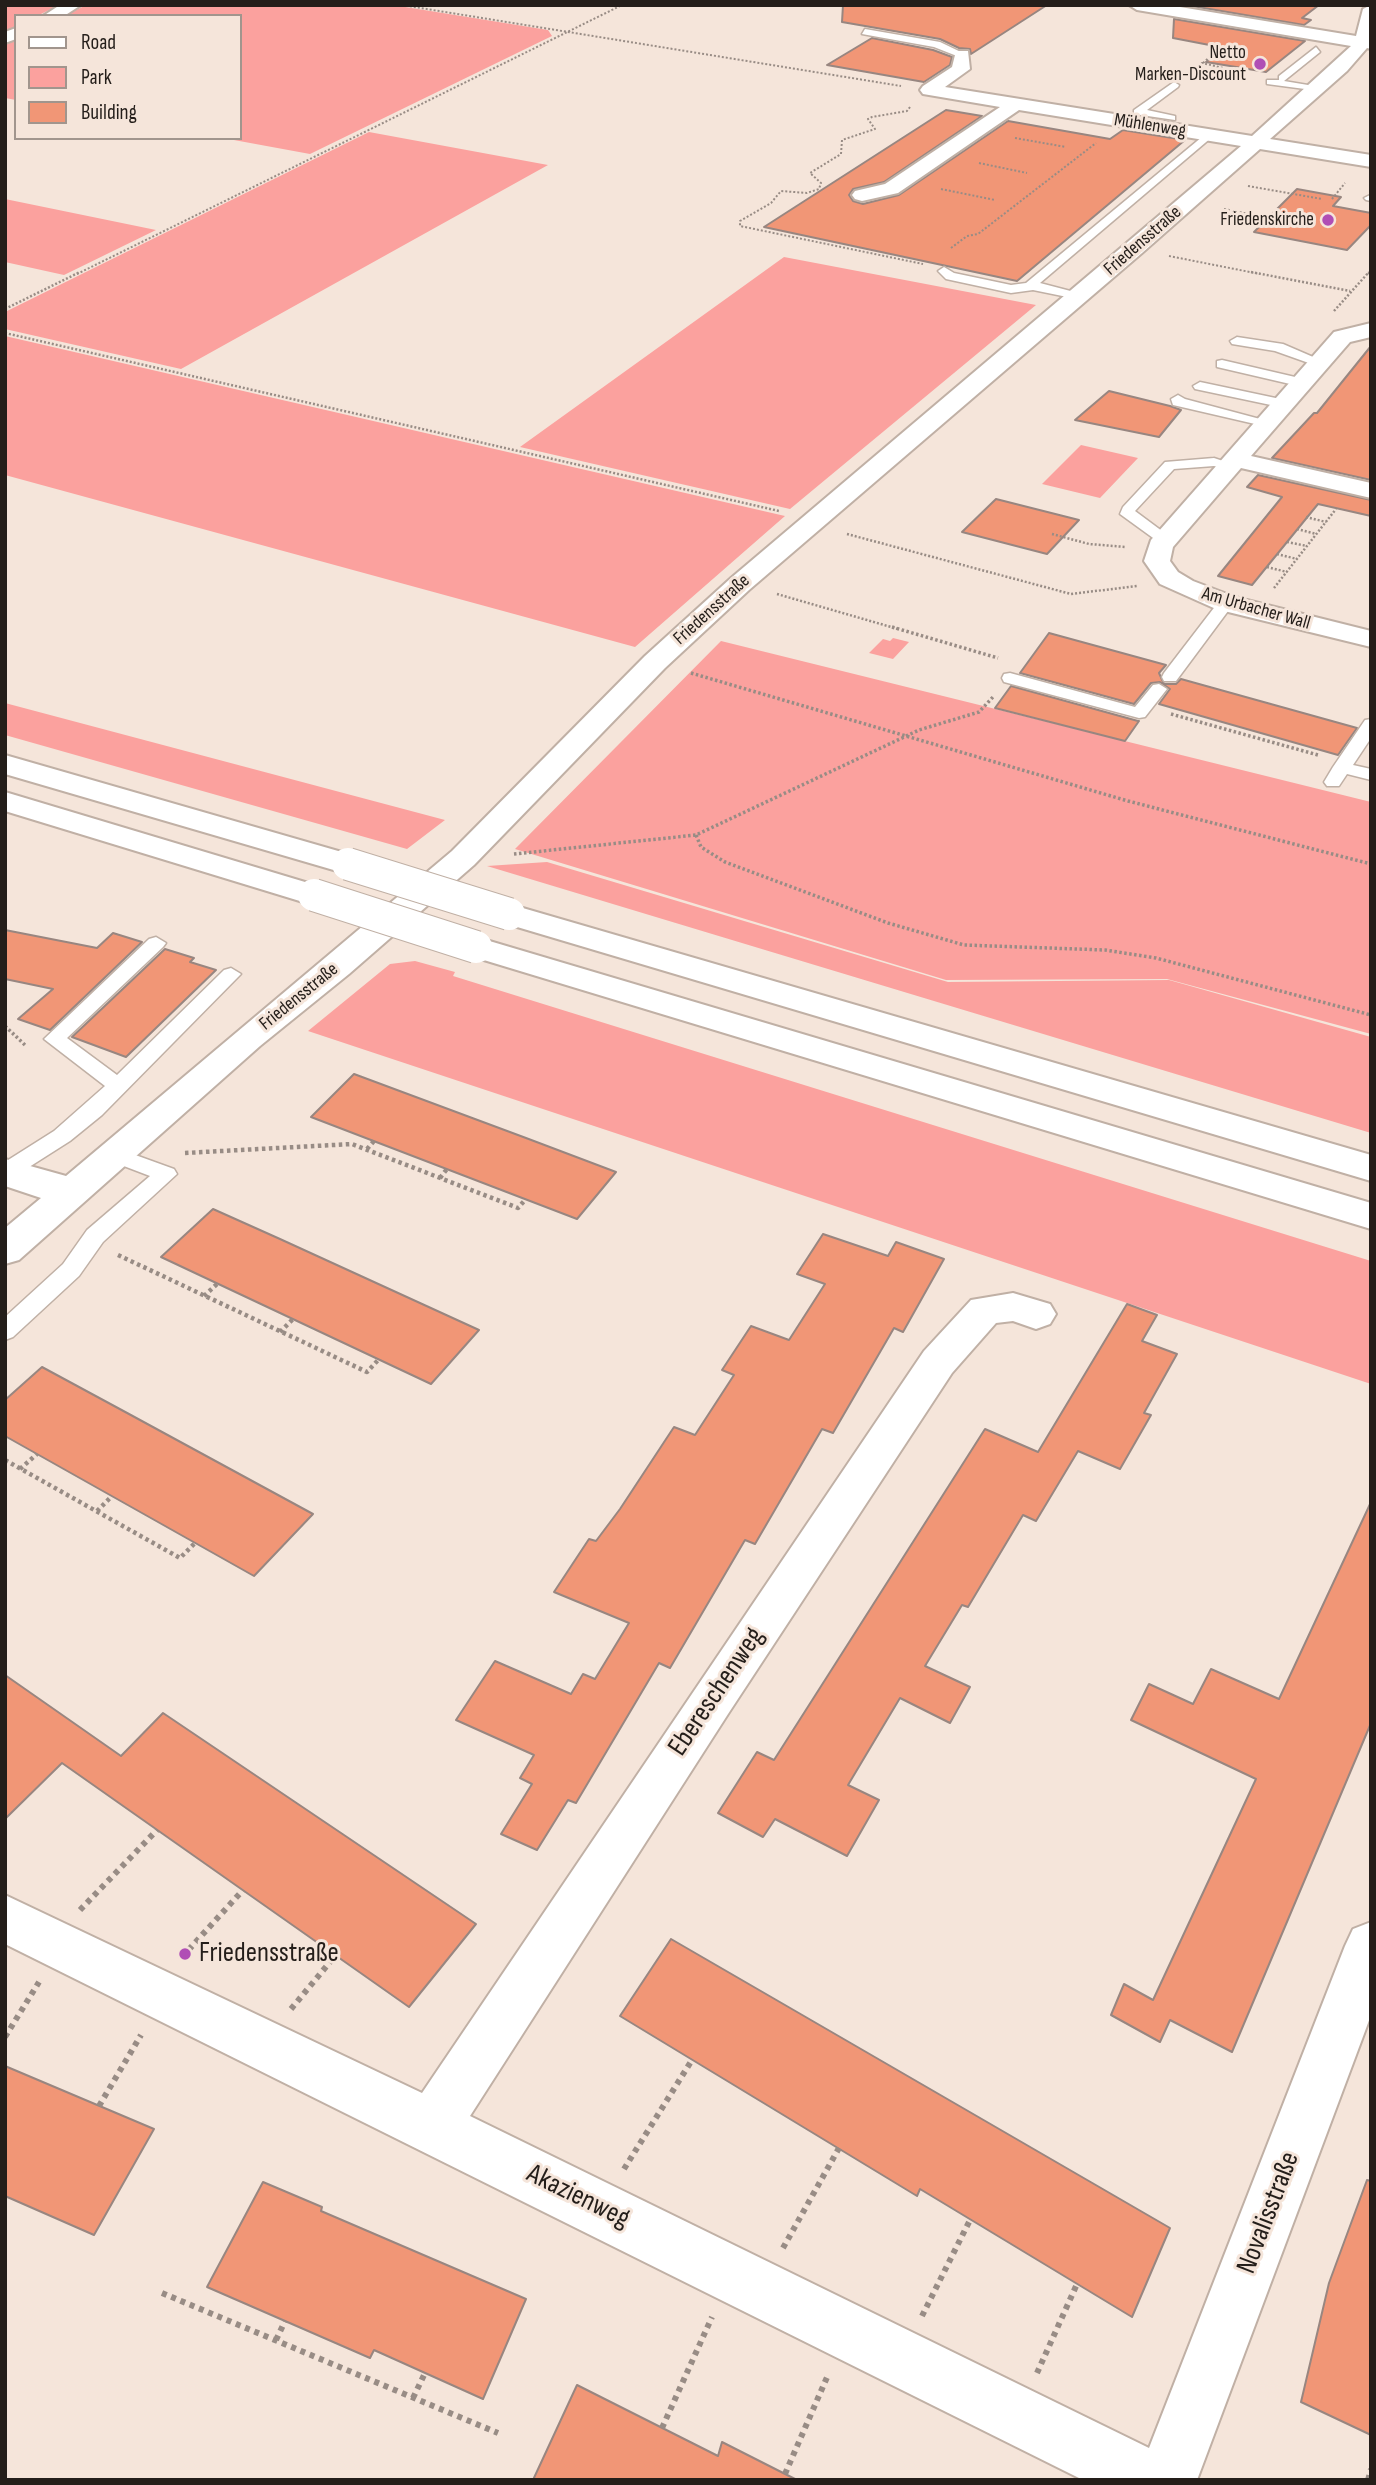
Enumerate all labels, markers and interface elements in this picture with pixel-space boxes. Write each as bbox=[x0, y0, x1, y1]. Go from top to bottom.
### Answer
legend bbox=[14, 14, 242, 140]
text: Road bbox=[81, 30, 116, 55]
place label: Netto Marken-Discount bbox=[1135, 42, 1246, 86]
marker: Netto Marken-Discount bbox=[1252, 56, 1268, 72]
text: Park bbox=[81, 65, 112, 90]
text: Building bbox=[81, 100, 137, 125]
street label: Mühlenweg bbox=[1112, 109, 1188, 143]
street label: Friedensstraße bbox=[1100, 201, 1186, 281]
place label: Friedenskirche bbox=[1220, 209, 1314, 231]
marker: Friedenskirche bbox=[1320, 212, 1336, 228]
street label: Friedensstraße bbox=[669, 570, 755, 650]
street label: Am Urbacher Wall bbox=[1199, 583, 1313, 635]
street label: Friedensstraße bbox=[255, 958, 343, 1036]
street label: Ebereschenweg bbox=[662, 1621, 772, 1763]
place label: Friedensstraße bbox=[199, 1937, 339, 1971]
marker: Friedensstraße bbox=[177, 1946, 193, 1962]
street label: Novalisstraße bbox=[1230, 2147, 1308, 2279]
street label: Akazienweg bbox=[521, 2158, 635, 2236]

